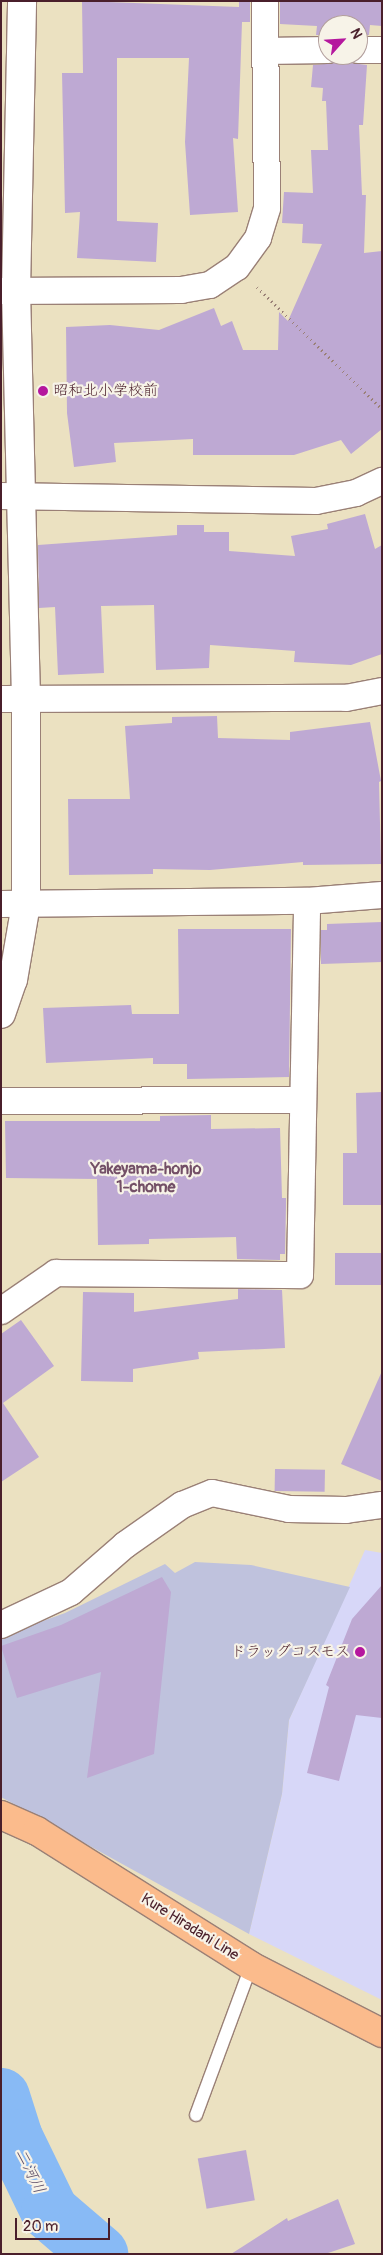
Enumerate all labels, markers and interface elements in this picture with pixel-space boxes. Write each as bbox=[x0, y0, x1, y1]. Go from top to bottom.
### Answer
north arrow bbox=[318, 15, 368, 65]
text: N bbox=[346, 26, 366, 42]
place label: 昭和北小学校前 bbox=[53, 382, 158, 400]
marker: 昭和北小学校前 bbox=[37, 385, 49, 397]
district label: Yakeyama-honjo 1-chome bbox=[91, 1159, 201, 1197]
place label: ドラッグコスモス bbox=[230, 1643, 350, 1661]
marker: ドラッグコスモス bbox=[354, 1646, 366, 1658]
street label: Kure Hiradani Line bbox=[138, 1890, 242, 1964]
water label: 二河川 bbox=[11, 2145, 49, 2197]
scale bar bbox=[18, 2208, 112, 2240]
text: 20 m bbox=[23, 2217, 58, 2236]

